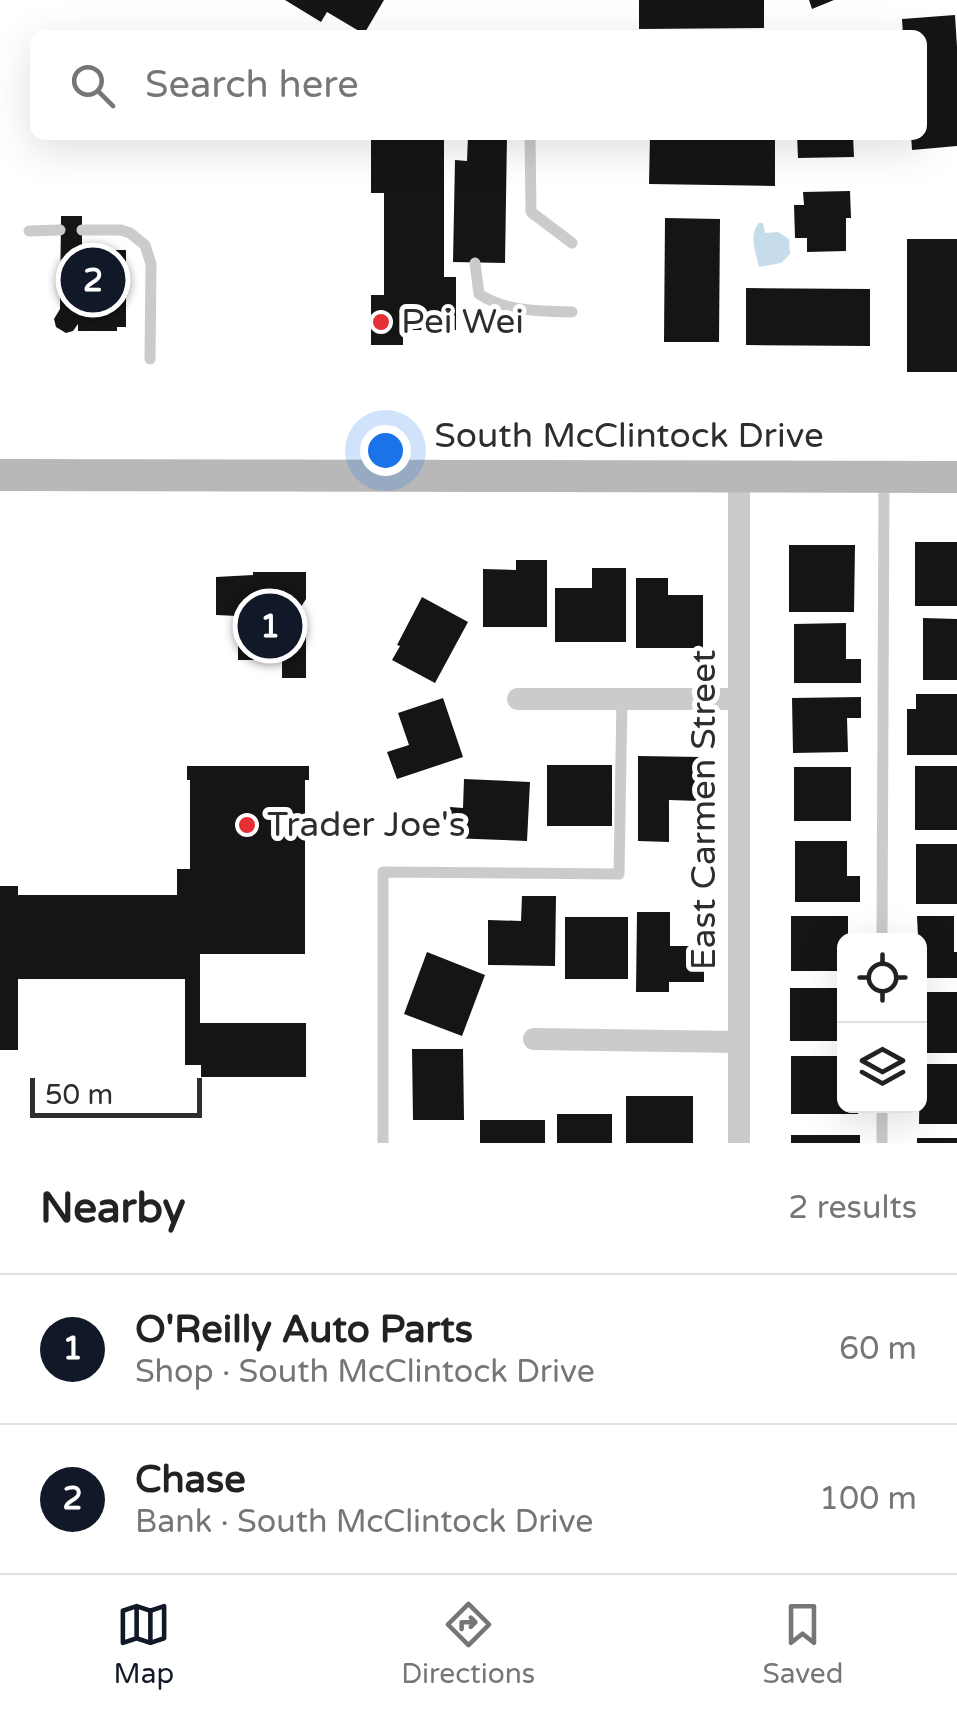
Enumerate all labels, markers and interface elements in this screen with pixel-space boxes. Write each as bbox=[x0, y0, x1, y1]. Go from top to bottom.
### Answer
search box bbox=[30, 30, 927, 140]
icon: search bbox=[65, 58, 120, 113]
text: Search here bbox=[145, 62, 359, 108]
pin: 2 bbox=[61, 242, 126, 318]
place label: Pei Wei bbox=[401, 301, 524, 343]
marker: Pei Wei bbox=[370, 311, 392, 333]
street label: South McClintock Drive bbox=[434, 415, 824, 457]
your location bbox=[360, 425, 411, 476]
pin: 1 bbox=[238, 588, 302, 664]
street label: East Carmen Street bbox=[683, 650, 725, 970]
place label: Trader Joe's bbox=[267, 804, 466, 846]
marker: Trader Joe's bbox=[236, 814, 258, 836]
map controls bbox=[837, 933, 927, 1113]
button: locate bbox=[837, 933, 927, 1023]
button: layers bbox=[837, 1023, 927, 1113]
scale bar bbox=[30, 1073, 202, 1118]
text: 50 m bbox=[45, 1078, 113, 1112]
text: Nearby bbox=[40, 1183, 185, 1234]
text: 2 results bbox=[788, 1189, 917, 1227]
text: O'Reilly Auto Parts bbox=[135, 1307, 473, 1353]
text: 1 bbox=[62, 1330, 83, 1368]
text: 60 m bbox=[839, 1330, 917, 1368]
text: Shop · South McClintock Drive bbox=[135, 1353, 595, 1391]
text: Chase bbox=[135, 1457, 246, 1503]
text: 2 bbox=[62, 1480, 83, 1518]
text: 100 m bbox=[819, 1480, 917, 1518]
text: Bank · South McClintock Drive bbox=[135, 1503, 593, 1541]
tab: Map bbox=[114, 1597, 174, 1691]
tab: Directions bbox=[401, 1597, 535, 1691]
tab: Saved bbox=[762, 1597, 843, 1691]

